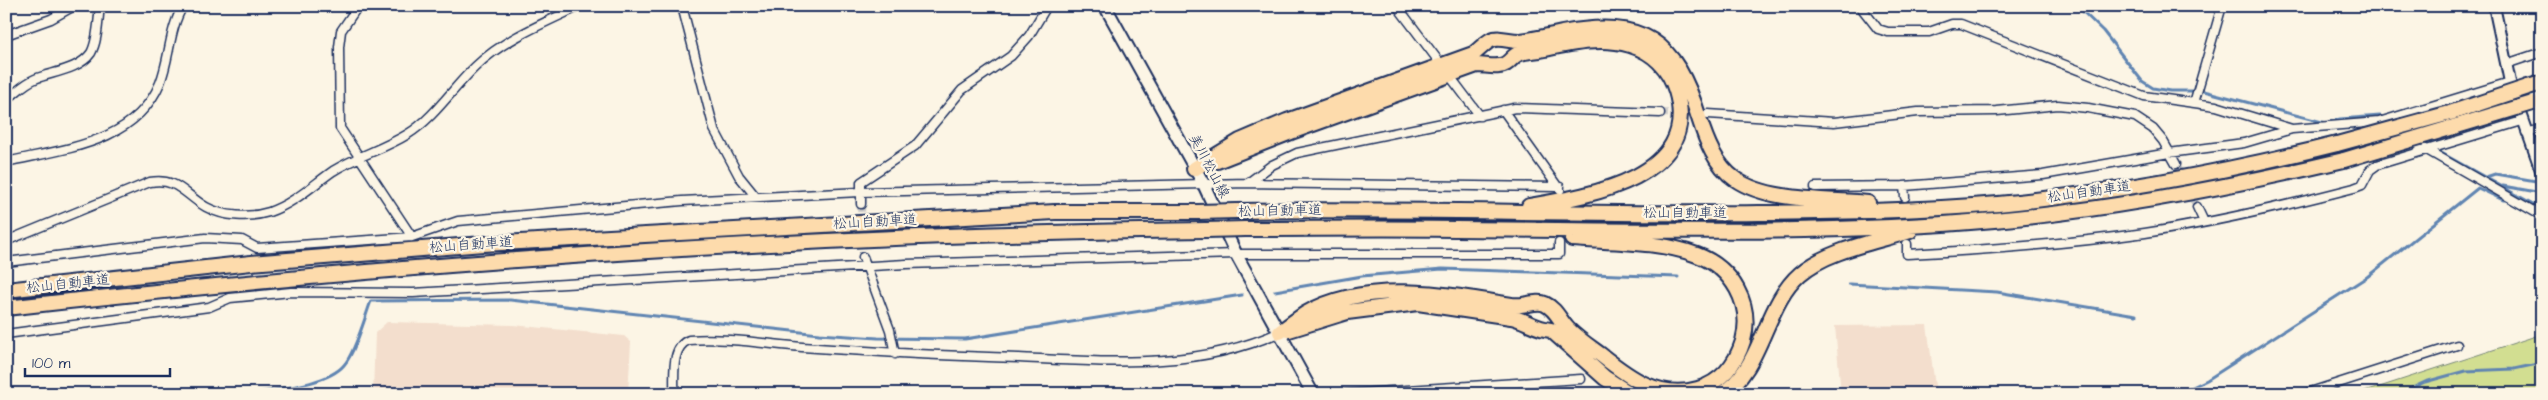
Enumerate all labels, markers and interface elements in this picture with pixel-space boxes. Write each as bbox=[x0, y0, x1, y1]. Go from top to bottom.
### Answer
street label: 美川松山線 bbox=[1184, 130, 1234, 202]
street label: 松山自動車道 bbox=[2046, 176, 2132, 208]
street label: 松山自動車道 bbox=[1238, 200, 1322, 222]
street label: 松山自動車道 bbox=[1643, 203, 1727, 223]
street label: 松山自動車道 bbox=[833, 210, 917, 234]
street label: 松山自動車道 bbox=[428, 232, 514, 258]
street label: 松山自動車道 bbox=[25, 270, 111, 298]
scale bar bbox=[25, 345, 170, 377]
text: 100 m bbox=[32, 353, 71, 374]

